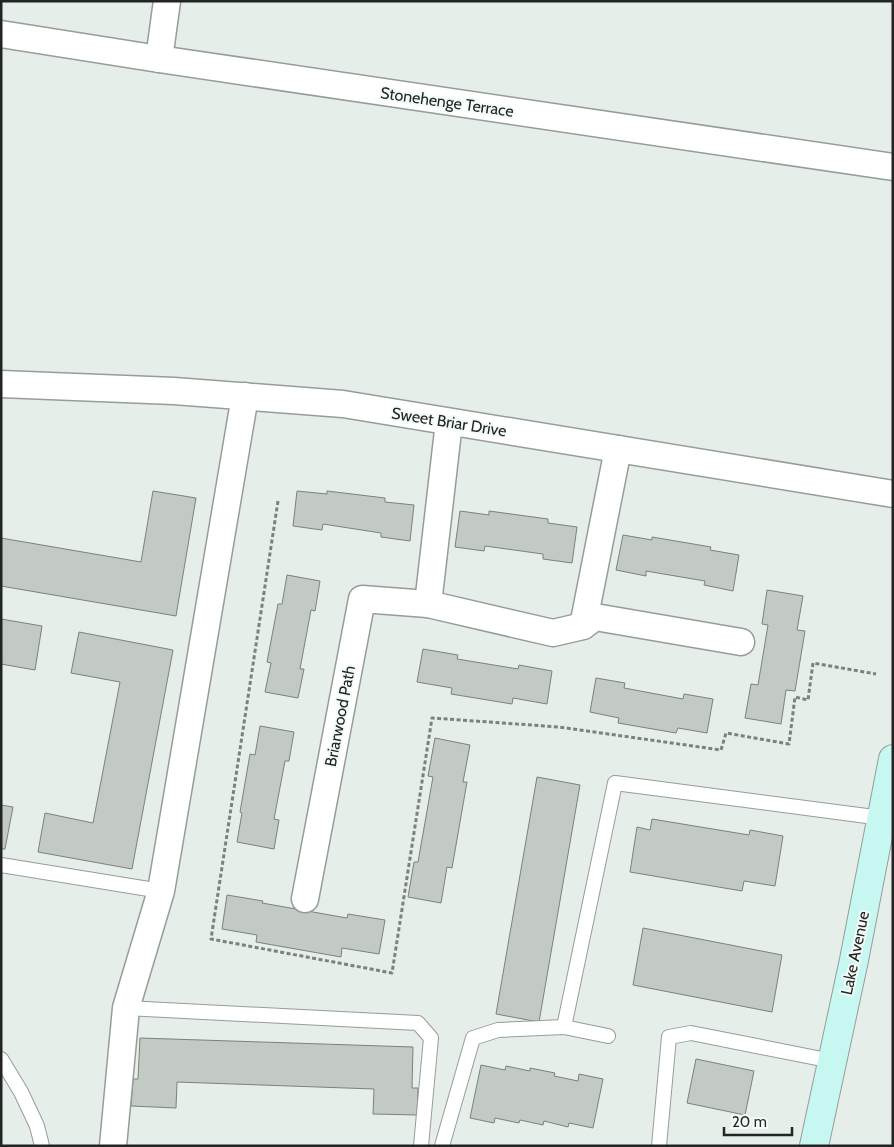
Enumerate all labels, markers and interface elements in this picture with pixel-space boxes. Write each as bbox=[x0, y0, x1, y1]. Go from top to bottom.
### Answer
street label: Stonehenge Terrace bbox=[379, 83, 515, 121]
street label: Sweet Briar Drive bbox=[390, 404, 508, 440]
street label: Briarwood Path bbox=[321, 664, 359, 768]
street label: Lake Avenue bbox=[837, 909, 873, 997]
scale bar bbox=[724, 1104, 792, 1136]
text: 20 m bbox=[732, 1113, 767, 1131]

